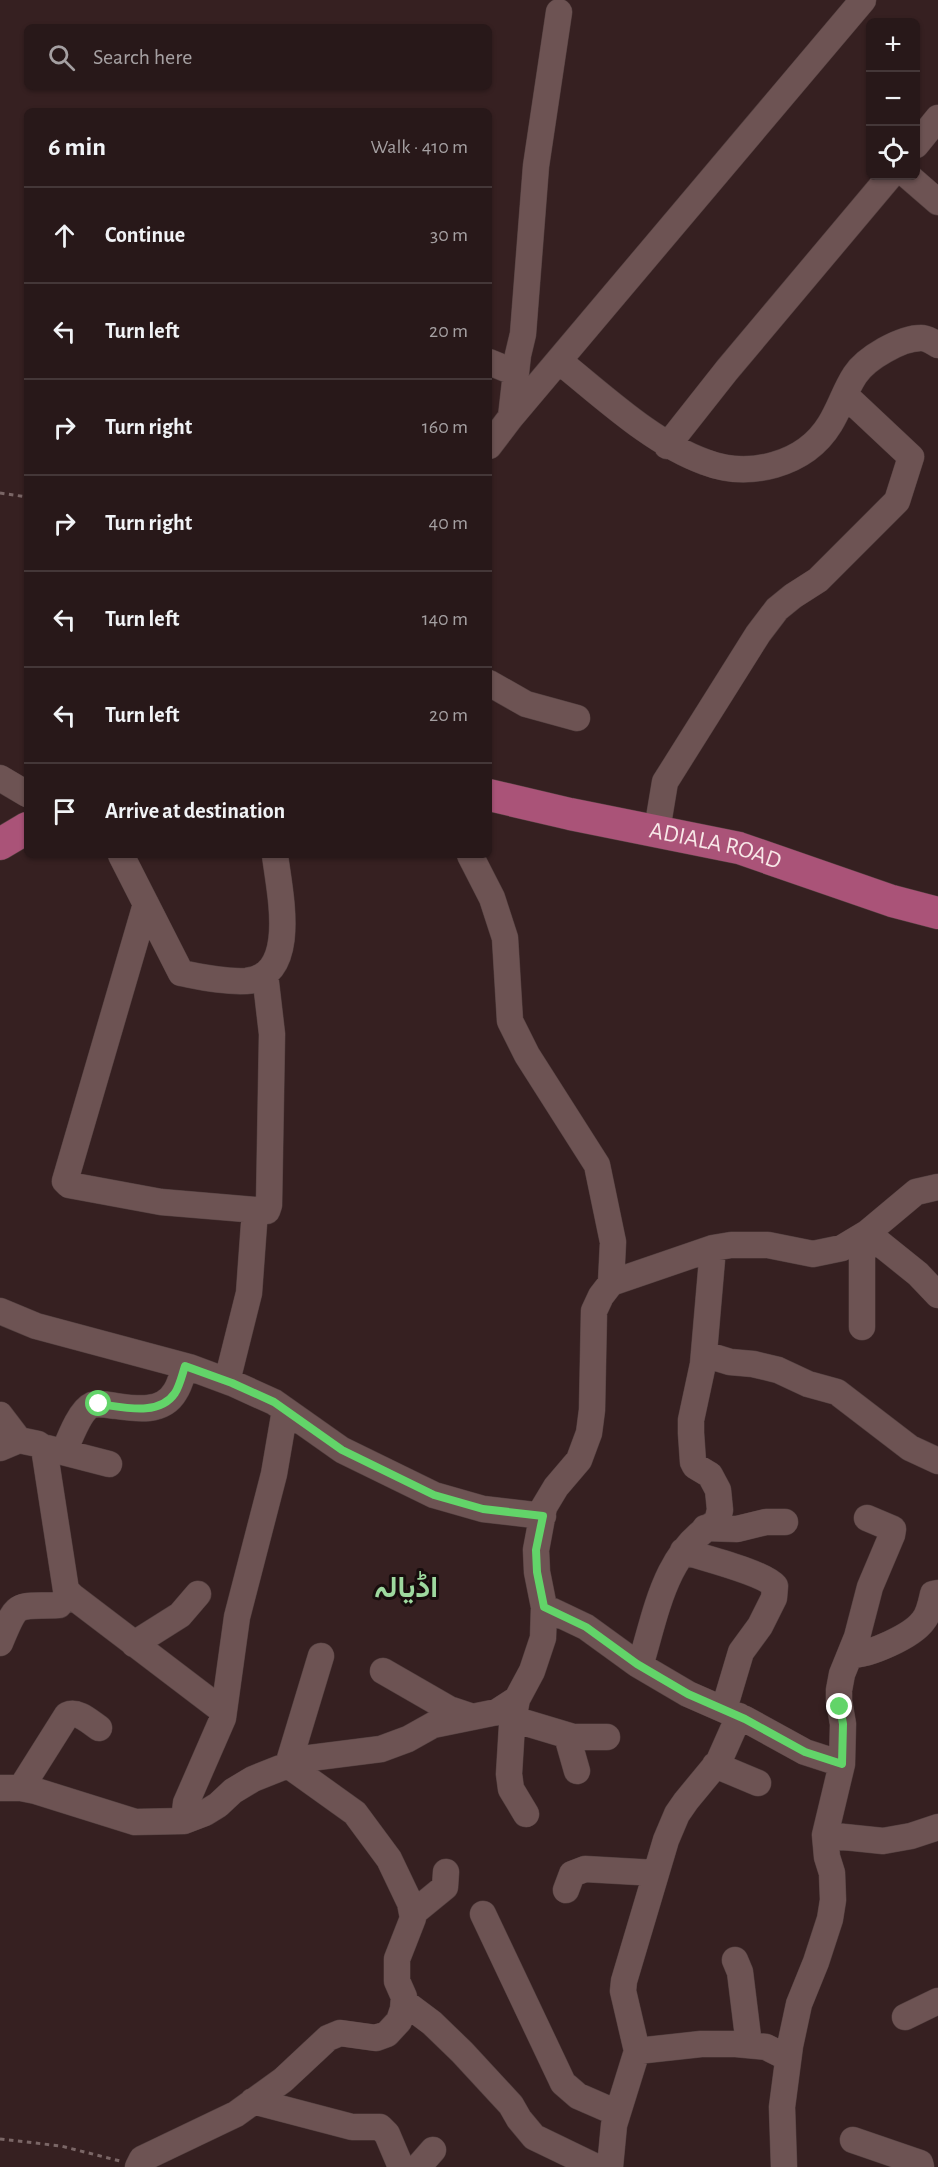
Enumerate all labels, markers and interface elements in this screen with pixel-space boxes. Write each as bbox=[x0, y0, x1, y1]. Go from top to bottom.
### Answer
map controls bbox=[866, 18, 920, 180]
button: + bbox=[866, 18, 920, 72]
search box bbox=[24, 24, 492, 90]
icon: search bbox=[45, 41, 78, 74]
text: Search here bbox=[93, 46, 192, 68]
button: − bbox=[866, 72, 920, 126]
button: locate bbox=[866, 126, 920, 180]
text: 6 min bbox=[48, 134, 106, 160]
text: Walk · 410 m bbox=[370, 137, 468, 157]
icon: ahead bbox=[48, 219, 81, 252]
text: Continue bbox=[105, 224, 185, 246]
text: 30 m bbox=[430, 225, 468, 245]
icon: left bbox=[48, 315, 81, 348]
text: Turn left bbox=[105, 320, 179, 342]
text: 20 m bbox=[429, 321, 468, 341]
icon: right bbox=[48, 411, 81, 444]
text: Turn right bbox=[105, 416, 192, 438]
text: 160 m bbox=[422, 417, 468, 437]
icon: right bbox=[48, 507, 81, 540]
text: Turn right bbox=[105, 512, 192, 534]
text: 40 m bbox=[429, 513, 468, 533]
icon: left bbox=[48, 603, 81, 636]
text: Turn left bbox=[105, 608, 179, 630]
text: 140 m bbox=[422, 609, 468, 629]
icon: left bbox=[48, 699, 81, 732]
text: Turn left bbox=[105, 704, 179, 726]
text: 20 m bbox=[429, 705, 468, 725]
icon: arrive bbox=[48, 795, 81, 828]
text: Arrive at destination bbox=[105, 800, 285, 822]
street label: ADIALA ROAD bbox=[647, 818, 784, 874]
route start bbox=[85, 1390, 111, 1416]
district label: اڈیالہ bbox=[374, 1571, 438, 1604]
route end bbox=[826, 1693, 852, 1719]

